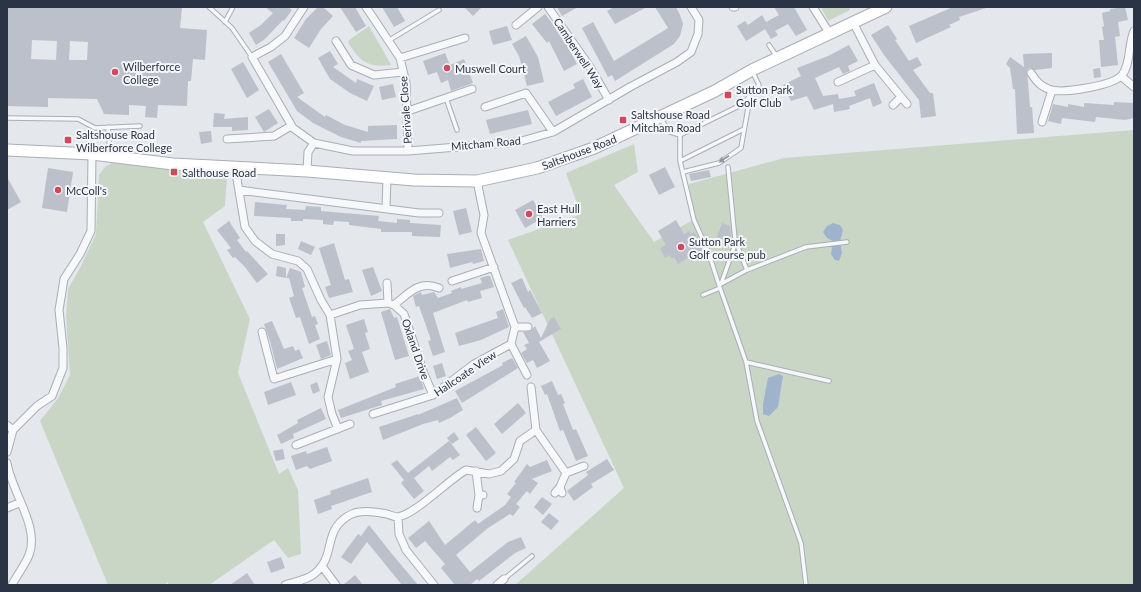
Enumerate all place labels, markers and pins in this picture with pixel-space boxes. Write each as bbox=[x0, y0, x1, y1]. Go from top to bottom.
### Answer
place label: Wilberforce College bbox=[123, 60, 180, 86]
place label: Muswell Court bbox=[455, 62, 526, 75]
marker: Muswell Court bbox=[442, 63, 452, 73]
marker: Wilberforce College bbox=[110, 67, 120, 77]
place label: Sutton Park Golf Club bbox=[736, 83, 793, 109]
marker: Sutton Park Golf Club bbox=[723, 90, 733, 100]
place label: Saltshouse Road Mitcham Road bbox=[631, 108, 710, 134]
marker: Saltshouse Road Mitcham Road bbox=[618, 115, 628, 125]
place label: Saltshouse Road Wilberforce College bbox=[76, 128, 172, 154]
marker: Saltshouse Road Wilberforce College bbox=[63, 135, 73, 145]
place label: Salthouse Road bbox=[182, 166, 256, 179]
marker: Salthouse Road bbox=[169, 167, 179, 177]
place label: McColl's bbox=[66, 184, 107, 197]
marker: McColl's bbox=[53, 185, 63, 195]
place label: East Hull Harriers bbox=[537, 202, 580, 228]
marker: East Hull Harriers bbox=[524, 209, 534, 219]
place label: Sutton Park Golf course pub bbox=[689, 235, 766, 261]
marker: Sutton Park Golf course pub bbox=[676, 242, 686, 252]

